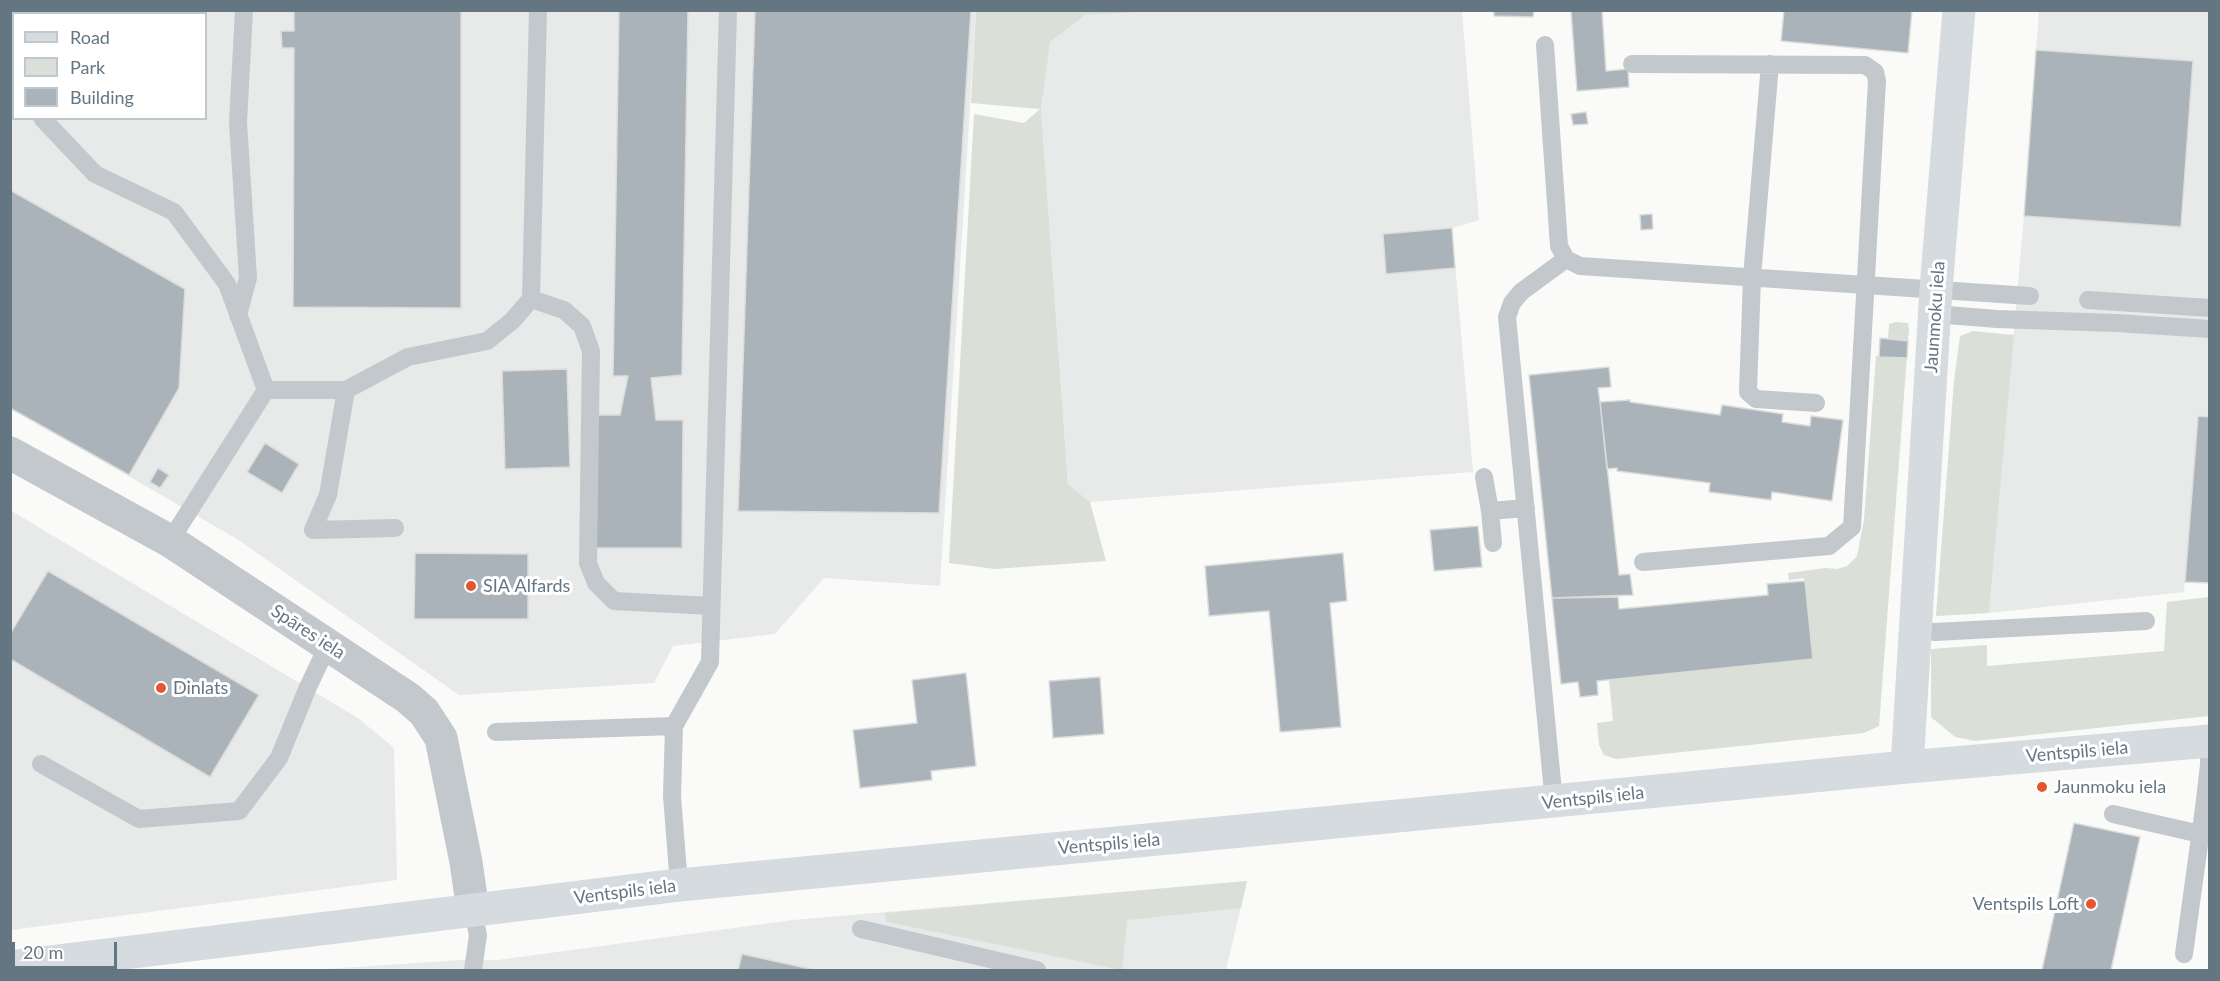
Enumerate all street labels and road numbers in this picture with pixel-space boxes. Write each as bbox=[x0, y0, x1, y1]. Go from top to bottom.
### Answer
street label: Jaunmoku iela bbox=[1920, 260, 1950, 374]
street label: Spāres iela bbox=[267, 600, 349, 664]
street label: Ventspils iela bbox=[2025, 737, 2129, 767]
street label: Ventspils iela bbox=[1541, 782, 1645, 814]
street label: Ventspils iela bbox=[1057, 829, 1161, 859]
street label: Ventspils iela bbox=[573, 875, 677, 909]

